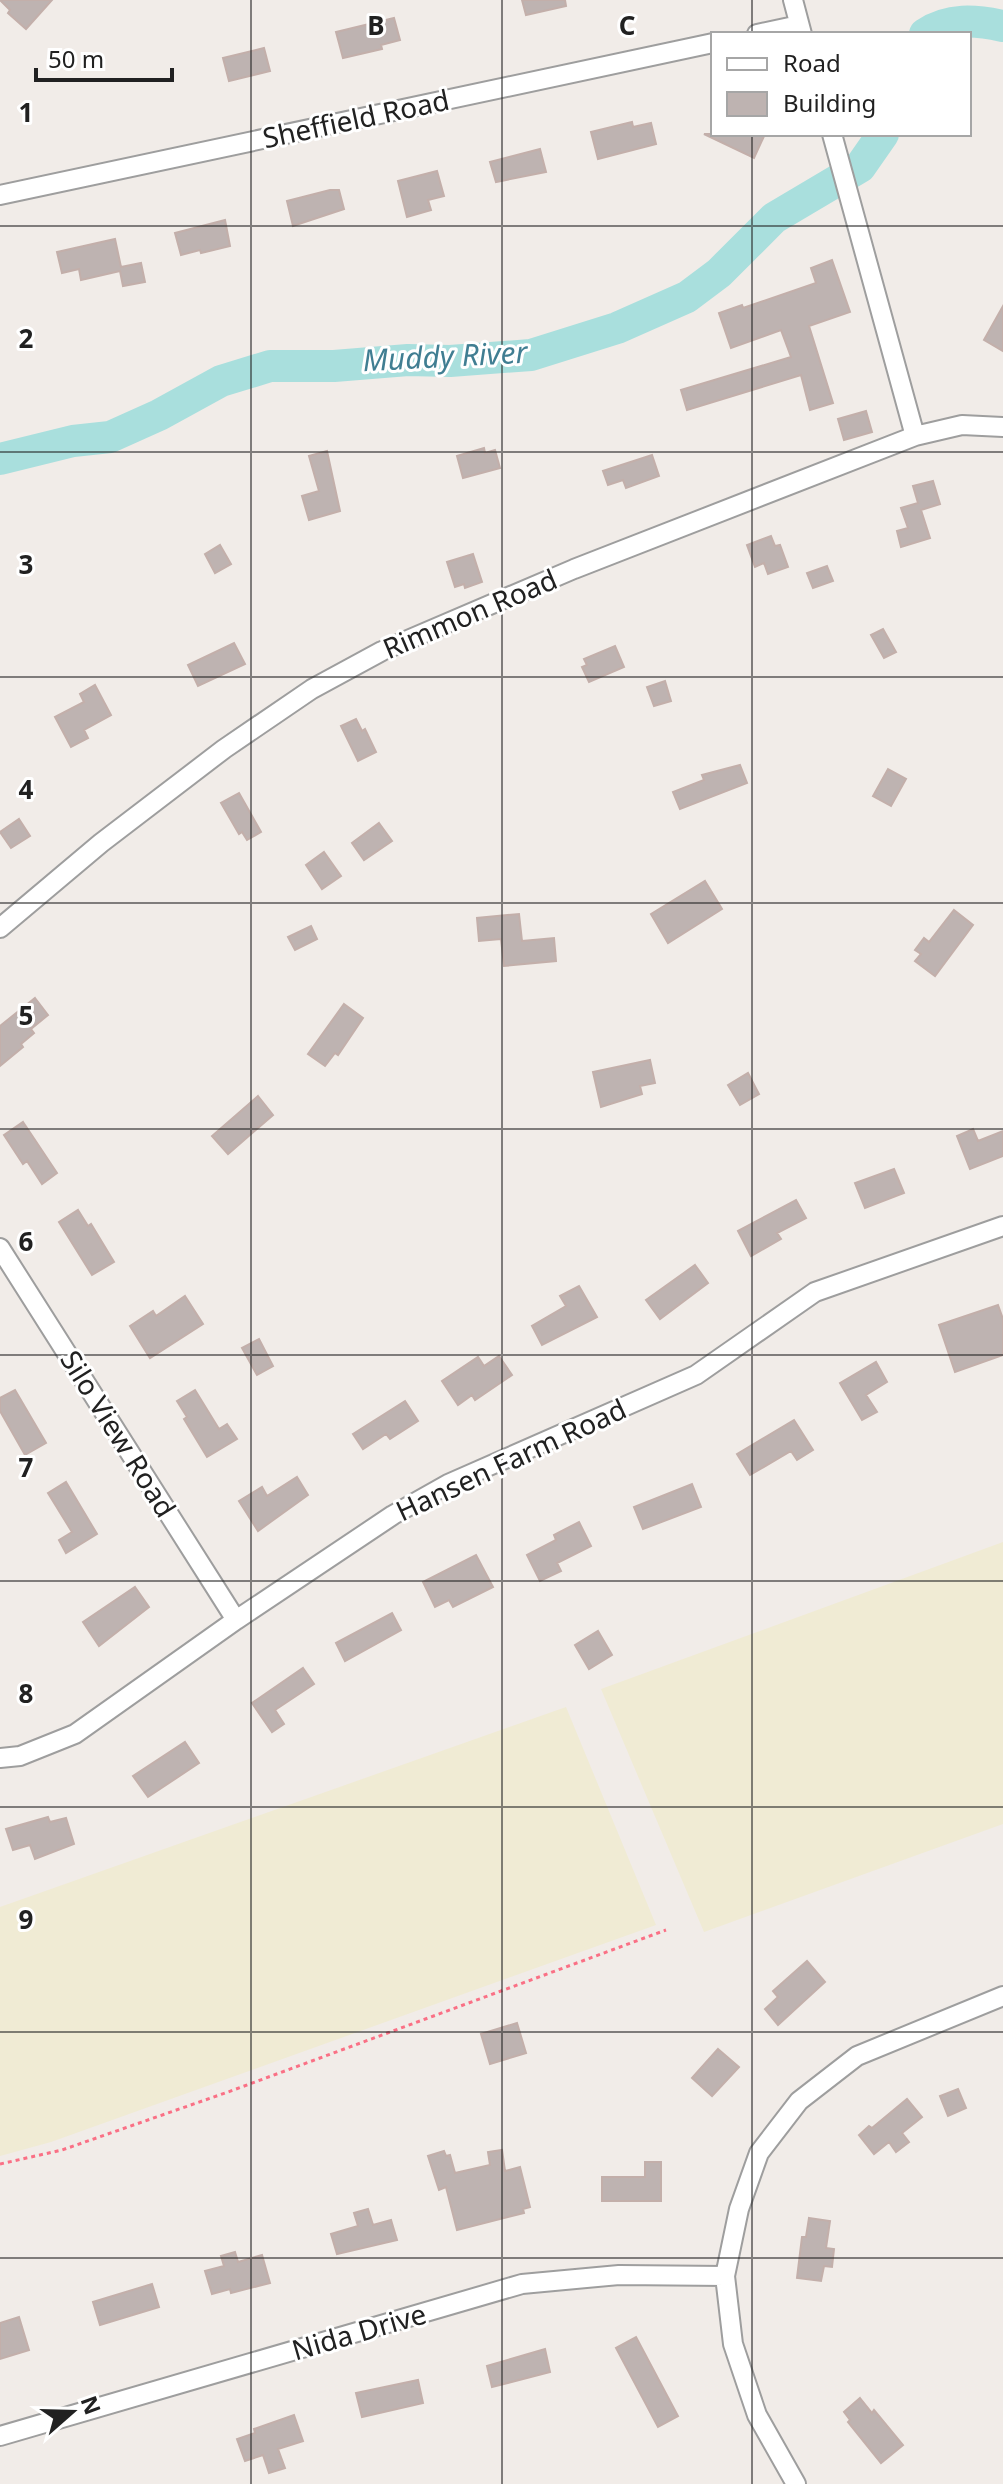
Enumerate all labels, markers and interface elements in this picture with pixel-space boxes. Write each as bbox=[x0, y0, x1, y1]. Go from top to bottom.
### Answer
text: B bbox=[367, 7, 385, 43]
text: C bbox=[619, 7, 635, 43]
scale bar bbox=[36, 32, 172, 82]
legend bbox=[711, 32, 971, 136]
text: 50 m bbox=[48, 42, 104, 75]
text: Road bbox=[783, 46, 841, 79]
street label: Sheffield Road bbox=[259, 80, 453, 156]
text: Building bbox=[783, 86, 876, 119]
text: 1 bbox=[19, 94, 33, 130]
text: 2 bbox=[19, 320, 34, 356]
water label: Muddy River bbox=[361, 331, 529, 380]
text: 3 bbox=[19, 546, 33, 582]
street label: Rimmon Road bbox=[377, 559, 563, 667]
text: 4 bbox=[19, 771, 34, 807]
text: 5 bbox=[19, 997, 33, 1033]
text: 6 bbox=[19, 1223, 34, 1259]
street label: Silo View Road bbox=[52, 1343, 185, 1524]
street label: Hansen Farm Road bbox=[389, 1389, 632, 1529]
text: 7 bbox=[19, 1449, 34, 1485]
text: 8 bbox=[19, 1675, 33, 1711]
text: 9 bbox=[19, 1901, 33, 1937]
street label: Nida Drive bbox=[287, 2294, 430, 2368]
north arrow bbox=[32, 2372, 112, 2452]
text: N bbox=[75, 2391, 109, 2418]

